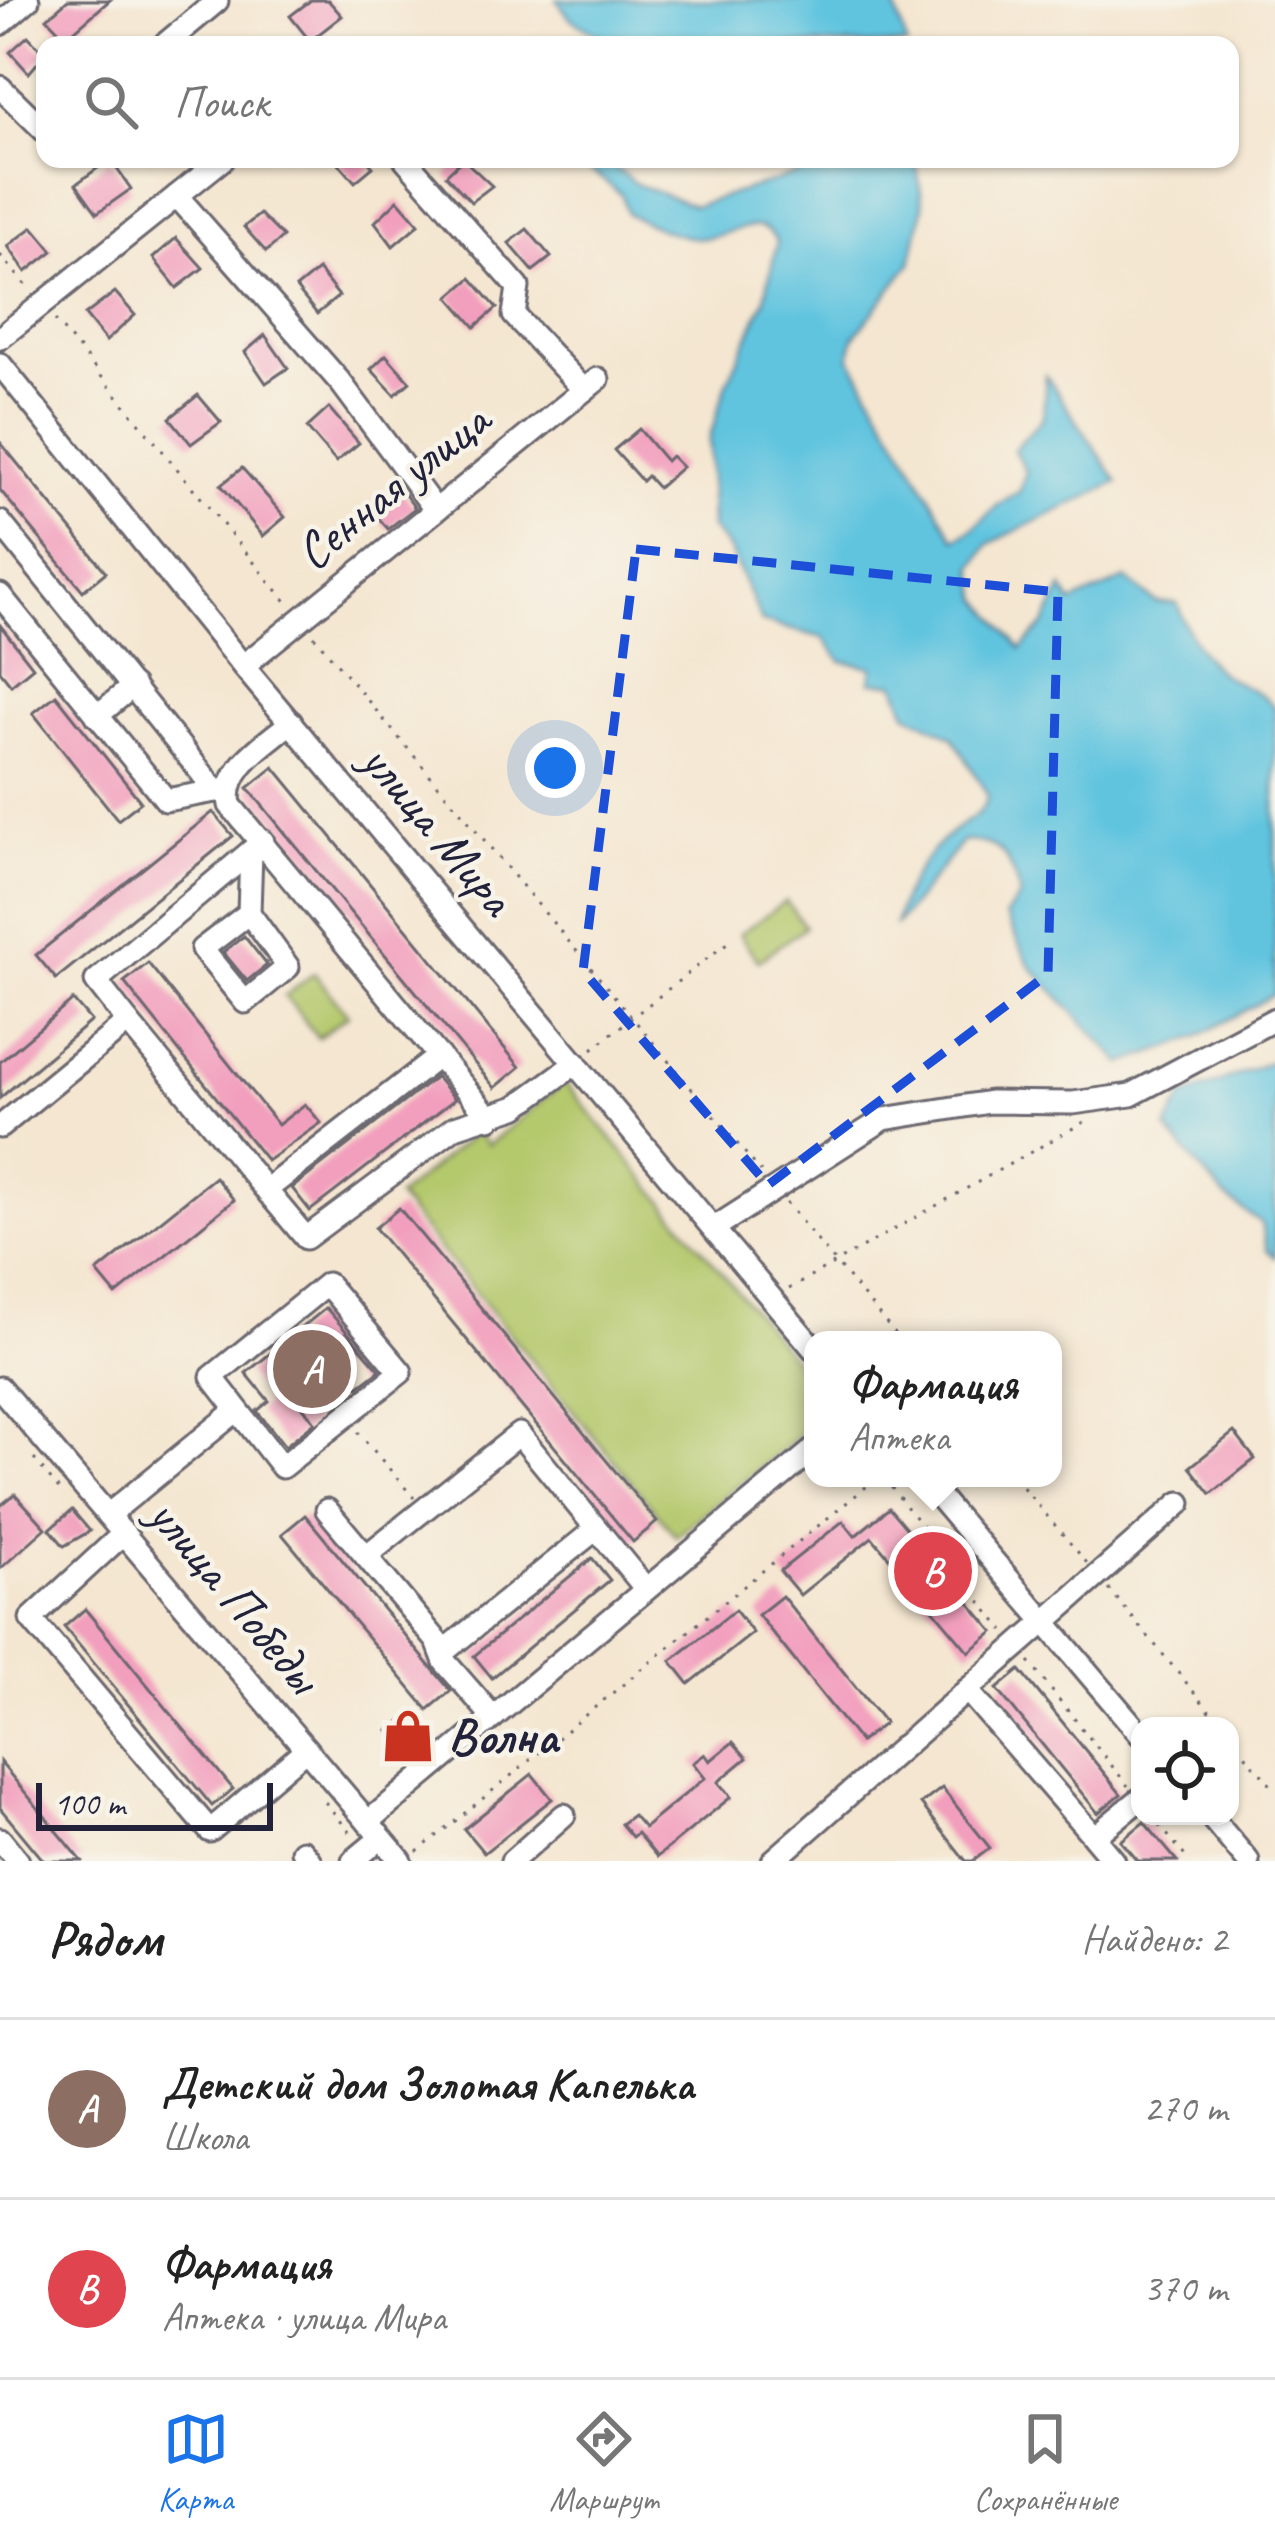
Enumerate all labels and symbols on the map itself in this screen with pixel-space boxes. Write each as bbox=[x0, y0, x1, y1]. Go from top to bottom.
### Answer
street label: Сенная улица bbox=[282, 386, 505, 584]
street label: улица Мира bbox=[346, 728, 531, 931]
your location bbox=[525, 738, 585, 798]
pin: A bbox=[273, 1324, 351, 1414]
street label: улица Победы bbox=[133, 1482, 338, 1709]
pin: B bbox=[894, 1526, 972, 1616]
place label: Волна bbox=[448, 1704, 562, 1768]
shop icon: Волна bbox=[379, 1707, 437, 1765]
scale bar bbox=[36, 1777, 273, 1830]

